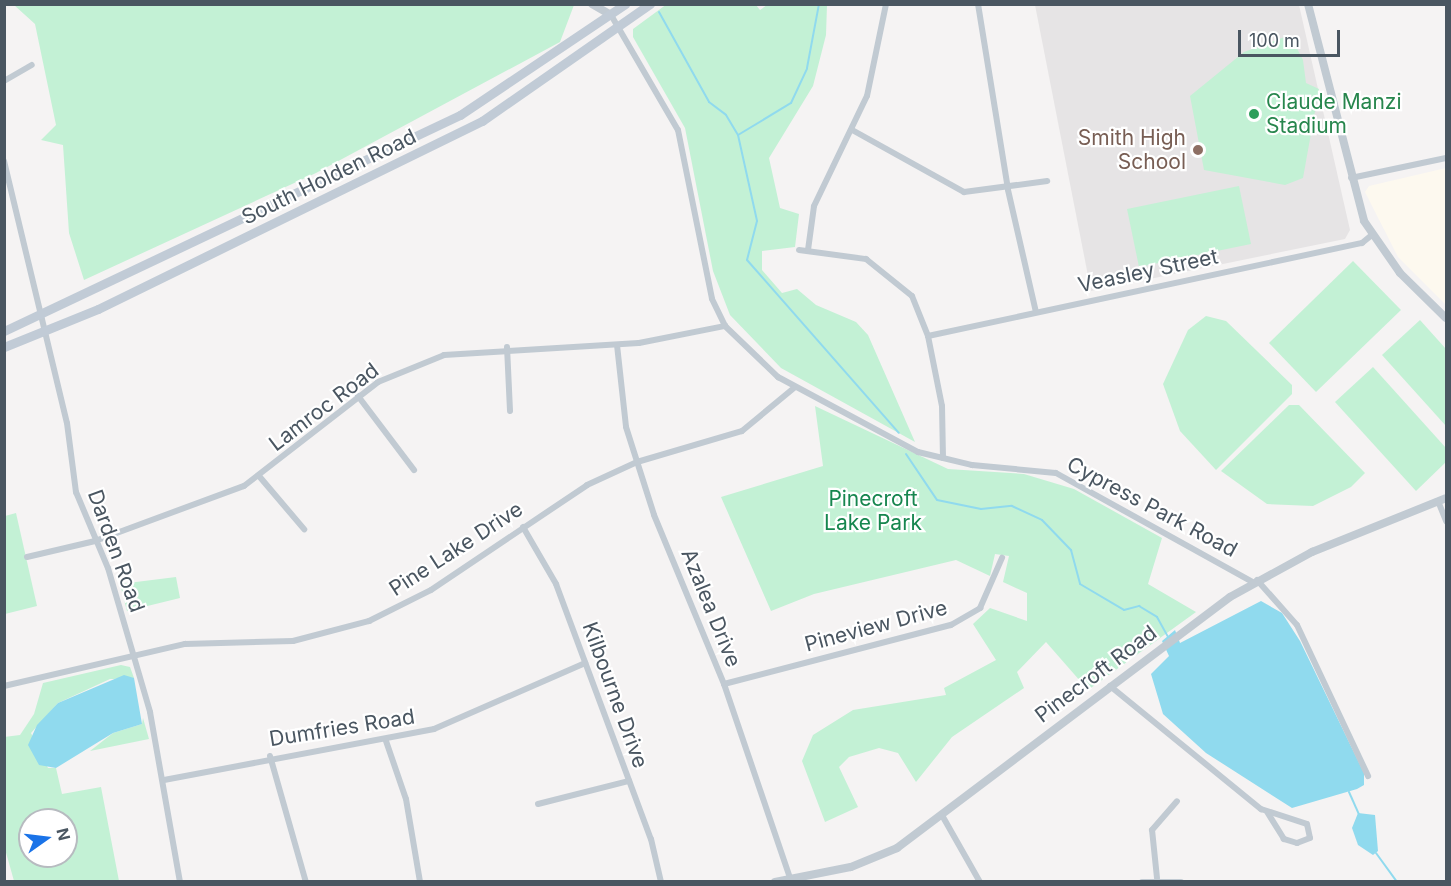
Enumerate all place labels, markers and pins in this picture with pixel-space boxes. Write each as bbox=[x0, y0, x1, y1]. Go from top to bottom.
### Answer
place label: Claude Manzi Stadium bbox=[1266, 89, 1401, 139]
marker: Claude Manzi Stadium bbox=[1247, 107, 1261, 121]
place label: Smith High School bbox=[1078, 125, 1186, 175]
marker: Smith High School bbox=[1191, 143, 1205, 157]

